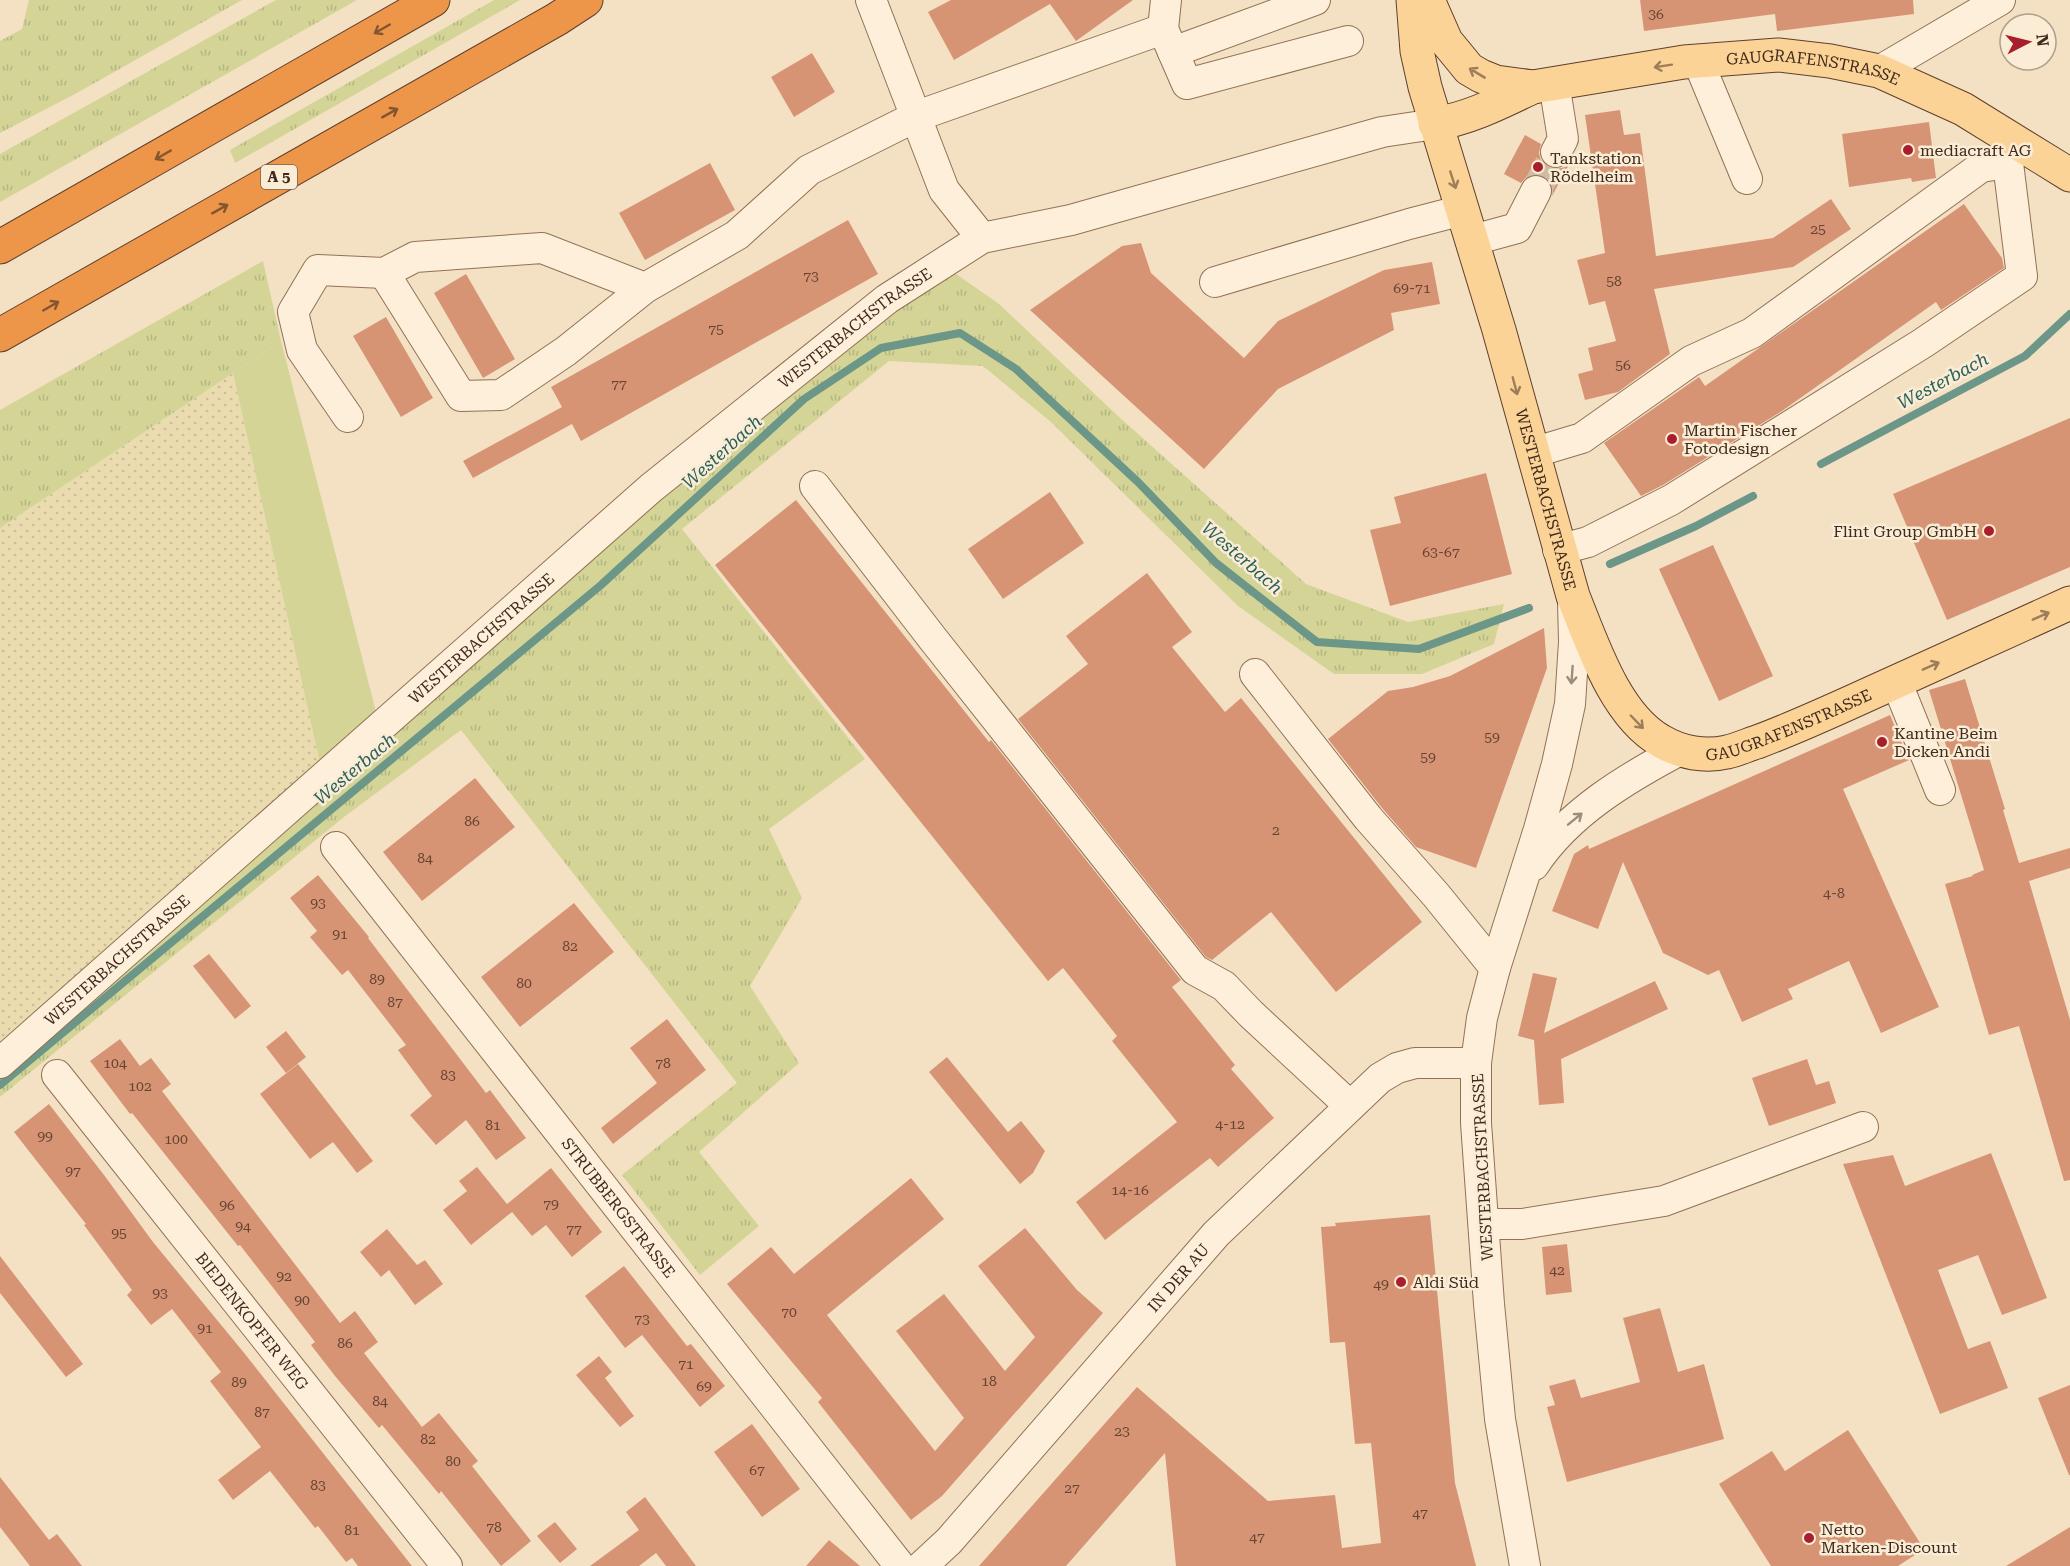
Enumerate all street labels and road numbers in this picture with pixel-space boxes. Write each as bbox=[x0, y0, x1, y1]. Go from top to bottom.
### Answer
street label: GAUGRAFENSTRASSE bbox=[1725, 46, 1903, 89]
road number: A 5 bbox=[261, 165, 297, 189]
street label: WESTERBACHSTRASSE bbox=[775, 264, 935, 392]
street label: WESTERBACHSTRASSE bbox=[1511, 407, 1580, 593]
street label: WESTERBACHSTRASSE bbox=[405, 569, 558, 708]
street label: GAUGRAFENSTRASSE bbox=[1705, 685, 1874, 764]
street label: WESTERBACHSTRASSE bbox=[41, 891, 194, 1029]
street label: WESTERBACHSTRASSE bbox=[1468, 1073, 1497, 1261]
street label: STRUBBERGSTRASSE bbox=[558, 1134, 679, 1281]
street label: IN DER AU bbox=[1144, 1240, 1213, 1316]
street label: BIEDENKOPFER WEG bbox=[192, 1249, 313, 1394]

